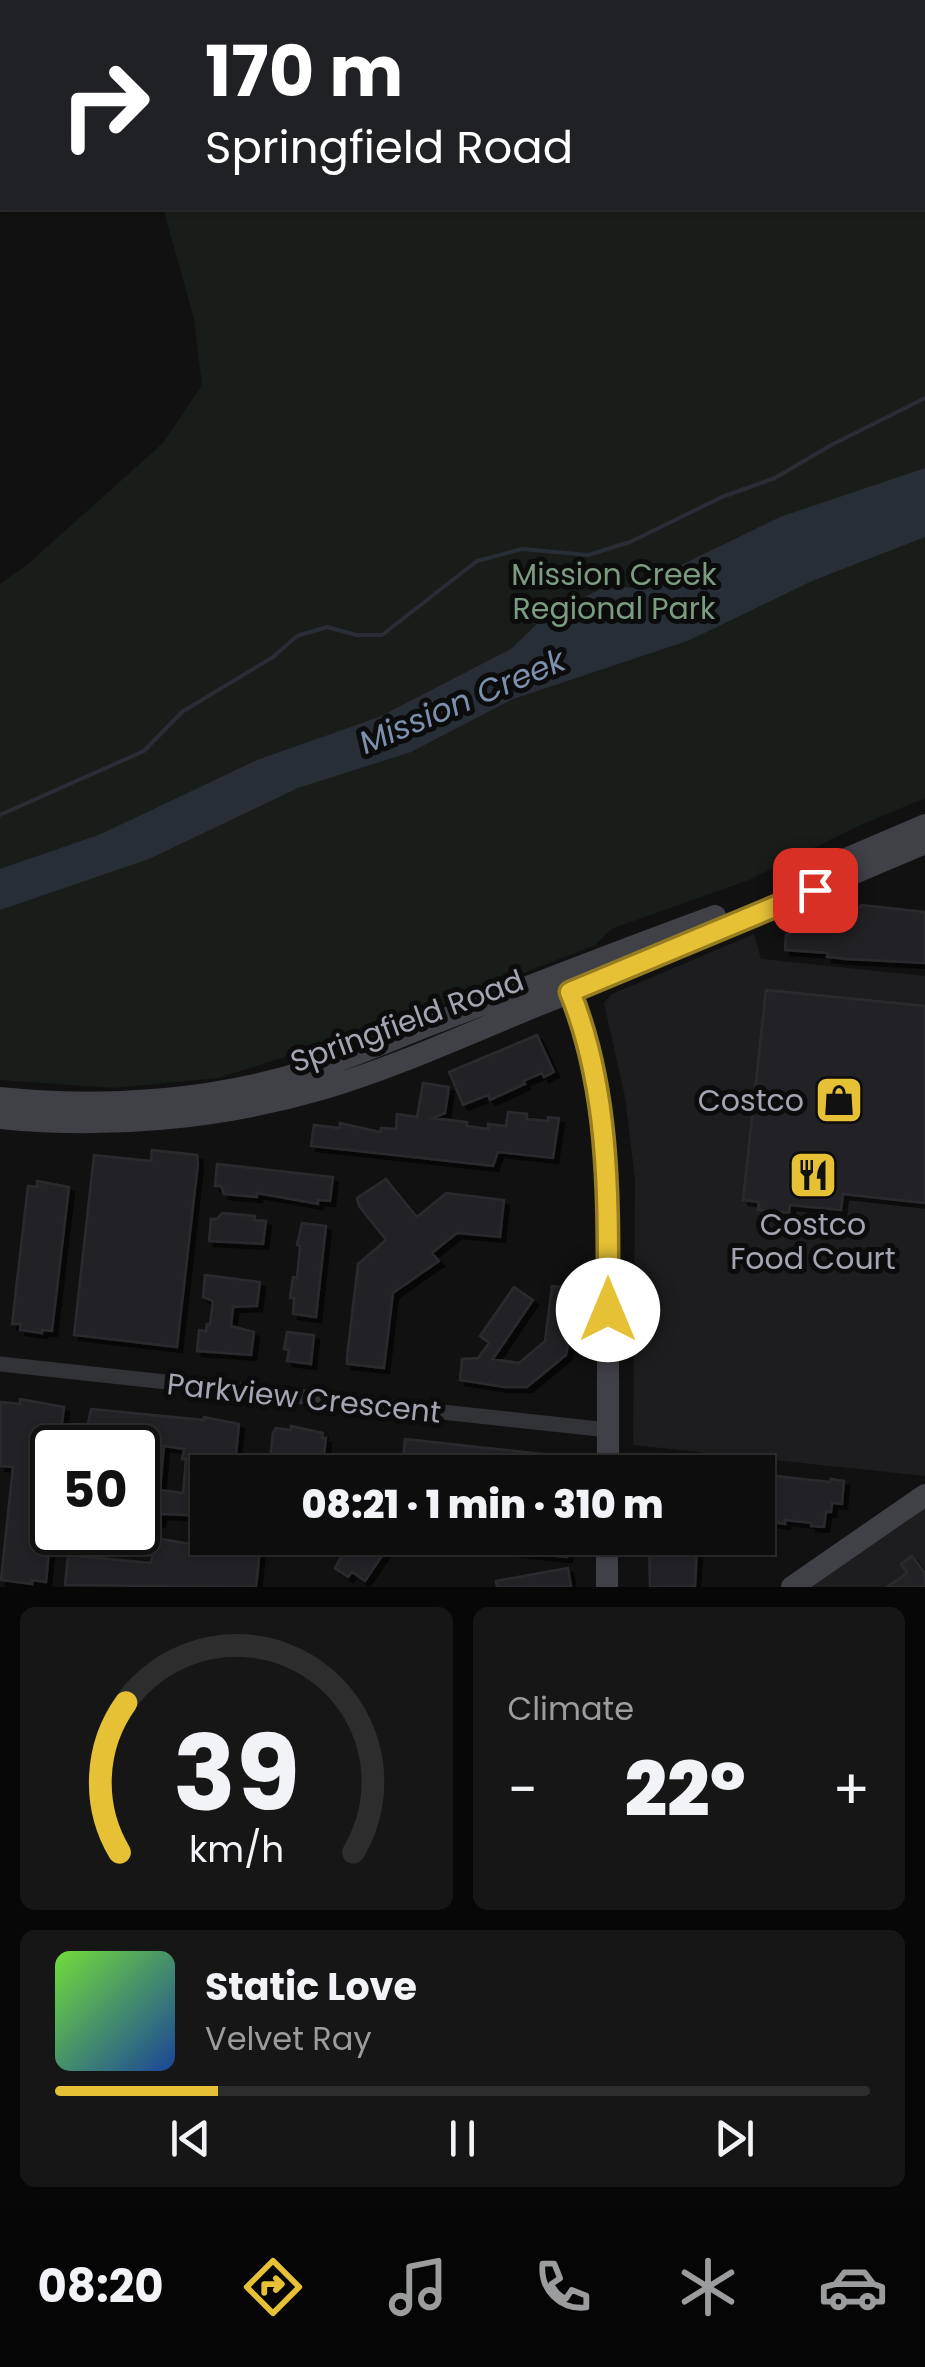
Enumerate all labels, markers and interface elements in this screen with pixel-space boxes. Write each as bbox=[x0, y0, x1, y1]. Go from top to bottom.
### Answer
text: 170 m bbox=[205, 22, 403, 121]
icon: right bbox=[40, 40, 170, 170]
text: Springfield Road bbox=[205, 116, 573, 179]
park label: Mission Creek Regional Park bbox=[511, 553, 717, 630]
water label: Mission Creek bbox=[352, 637, 573, 765]
pin bbox=[773, 848, 858, 933]
icon: arrive bbox=[788, 863, 843, 918]
street label: Springfield Road bbox=[284, 959, 530, 1083]
shop icon: Costco bbox=[813, 1074, 865, 1126]
place label: Costco bbox=[698, 1079, 804, 1122]
restaurant icon: Costco Food Court bbox=[787, 1149, 839, 1201]
place label: Costco Food Court bbox=[730, 1203, 896, 1280]
position arrow bbox=[556, 1258, 660, 1362]
street label: Parkview Crescent bbox=[165, 1362, 443, 1434]
speed limit sign: 50 bbox=[30, 1425, 160, 1555]
text: 08:21 · 1 min · 310 m bbox=[301, 1478, 664, 1531]
text: Climate bbox=[508, 1686, 634, 1731]
text: 39 bbox=[173, 1701, 300, 1846]
text: 22° bbox=[624, 1737, 746, 1842]
text: − bbox=[508, 1751, 538, 1828]
text: + bbox=[832, 1751, 870, 1828]
text: km/h bbox=[189, 1824, 284, 1875]
text: Static Love bbox=[205, 1960, 417, 2013]
text: Velvet Ray bbox=[205, 2016, 371, 2061]
icon: previous bbox=[163, 2111, 218, 2166]
icon: pause bbox=[435, 2111, 490, 2166]
icon: next bbox=[707, 2111, 762, 2166]
icon: directions bbox=[238, 2252, 308, 2322]
icon: music bbox=[383, 2252, 453, 2322]
icon: phone bbox=[528, 2252, 598, 2322]
icon: climate bbox=[673, 2252, 743, 2322]
icon: car bbox=[818, 2252, 888, 2322]
text: 08:20 bbox=[37, 2255, 164, 2318]

